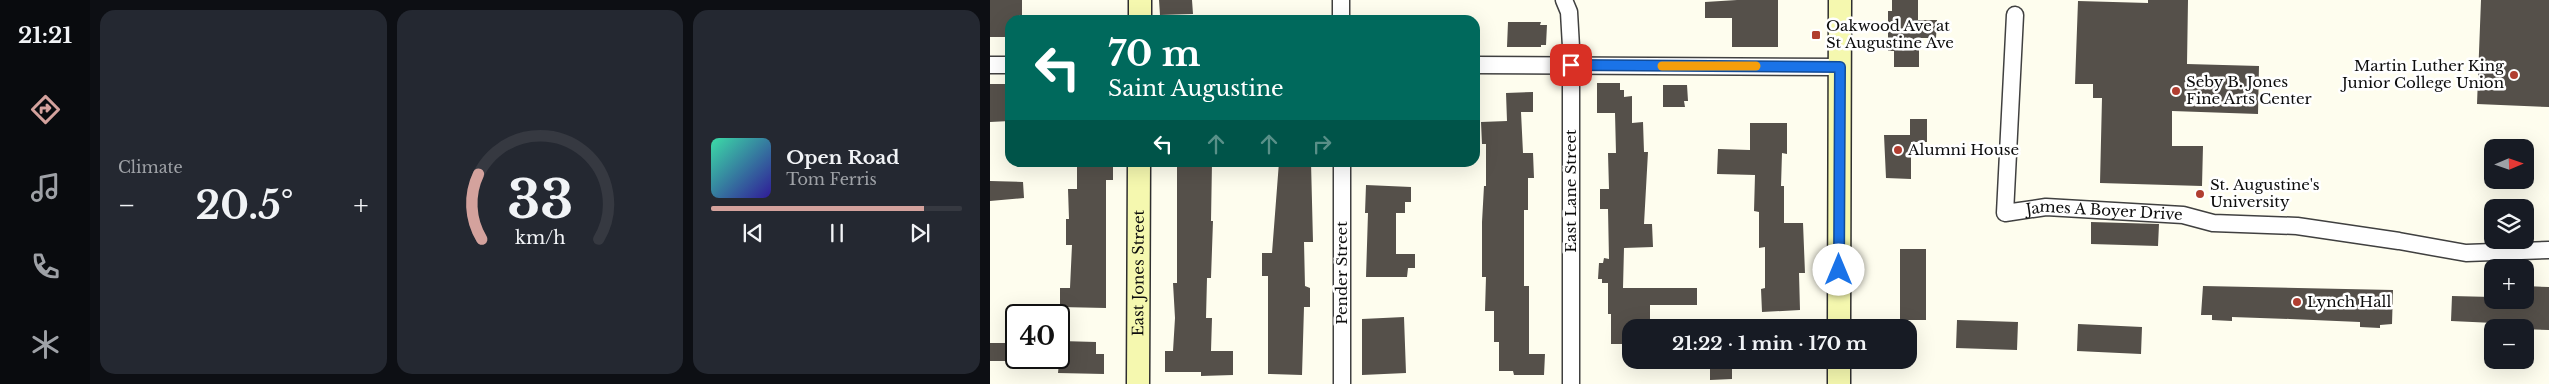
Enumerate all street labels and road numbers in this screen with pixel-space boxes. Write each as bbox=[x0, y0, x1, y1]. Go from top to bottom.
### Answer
street label: East Lane Street bbox=[1561, 129, 1580, 253]
street label: James A Boyer Drive bbox=[2023, 197, 2183, 224]
street label: East Jones Street bbox=[1128, 209, 1148, 336]
street label: Pender Street bbox=[1332, 221, 1351, 325]

